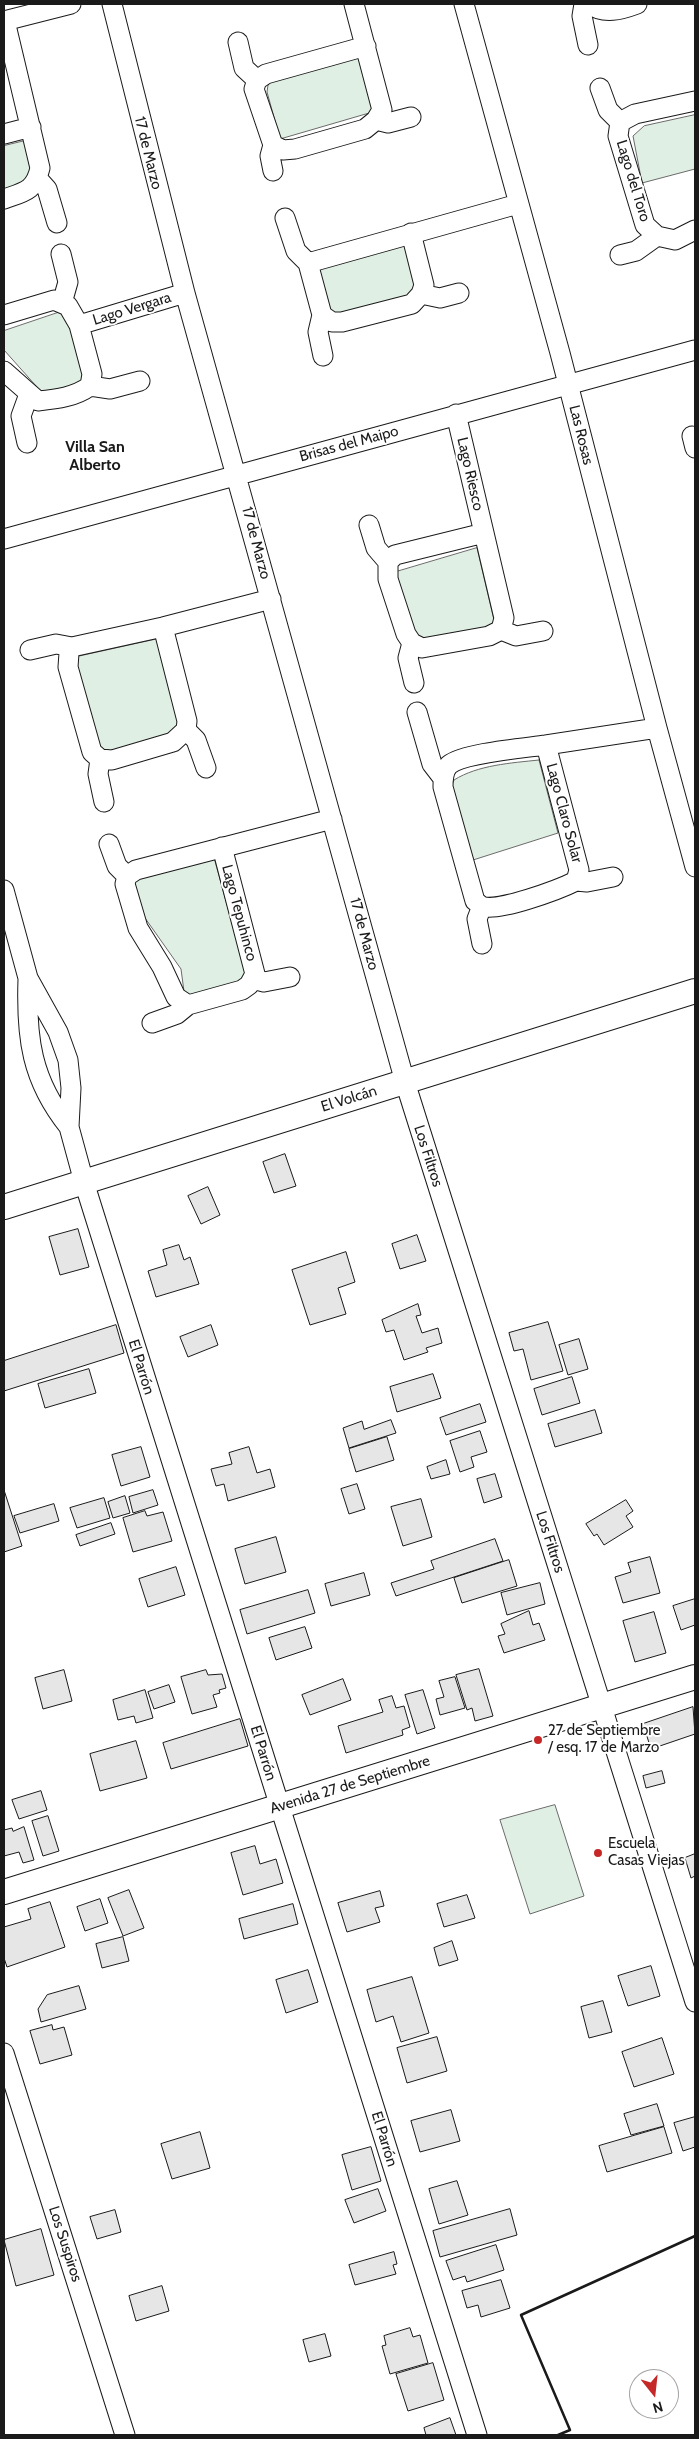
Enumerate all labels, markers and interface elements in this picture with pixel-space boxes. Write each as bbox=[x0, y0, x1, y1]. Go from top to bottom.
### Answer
street label: 17 de Marzo bbox=[130, 115, 166, 191]
street label: Lago del Toro bbox=[612, 138, 654, 224]
street label: Lago Vergara bbox=[91, 289, 173, 329]
street label: Las Rosas bbox=[565, 403, 597, 467]
street label: Brisas del Maipo bbox=[298, 422, 400, 466]
street label: Lago Riesco bbox=[453, 436, 487, 512]
district label: Villa San Alberto bbox=[65, 437, 125, 475]
street label: 17 de Marzo bbox=[238, 505, 274, 581]
street label: Lago Claro Solar bbox=[542, 761, 586, 865]
street label: Lago Tepuhinco bbox=[217, 863, 261, 963]
street label: 17 de Marzo bbox=[346, 896, 382, 972]
street label: El Volcán bbox=[319, 1082, 379, 1116]
street label: Los Filtros bbox=[410, 1123, 446, 1189]
street label: El Parrón bbox=[124, 1337, 158, 1397]
street label: Los Filtros bbox=[532, 1509, 568, 1575]
place label: 27 de Septiembre / esq. 17 de Marzo bbox=[548, 1722, 660, 1757]
street label: El Parrón bbox=[246, 1723, 280, 1783]
marker: 27 de Septiembre / esq. 17 de Marzo bbox=[532, 1734, 544, 1746]
street label: Avenida 27 de Septiembre bbox=[268, 1752, 432, 1818]
place label: Escuela Casas Viejas bbox=[608, 1835, 685, 1870]
marker: Escuela Casas Viejas bbox=[592, 1847, 604, 1859]
street label: El Parrón bbox=[367, 2109, 401, 2169]
street label: Los Suspiros bbox=[44, 2204, 86, 2284]
north arrow bbox=[629, 2369, 679, 2419]
text: N bbox=[651, 2397, 665, 2417]

